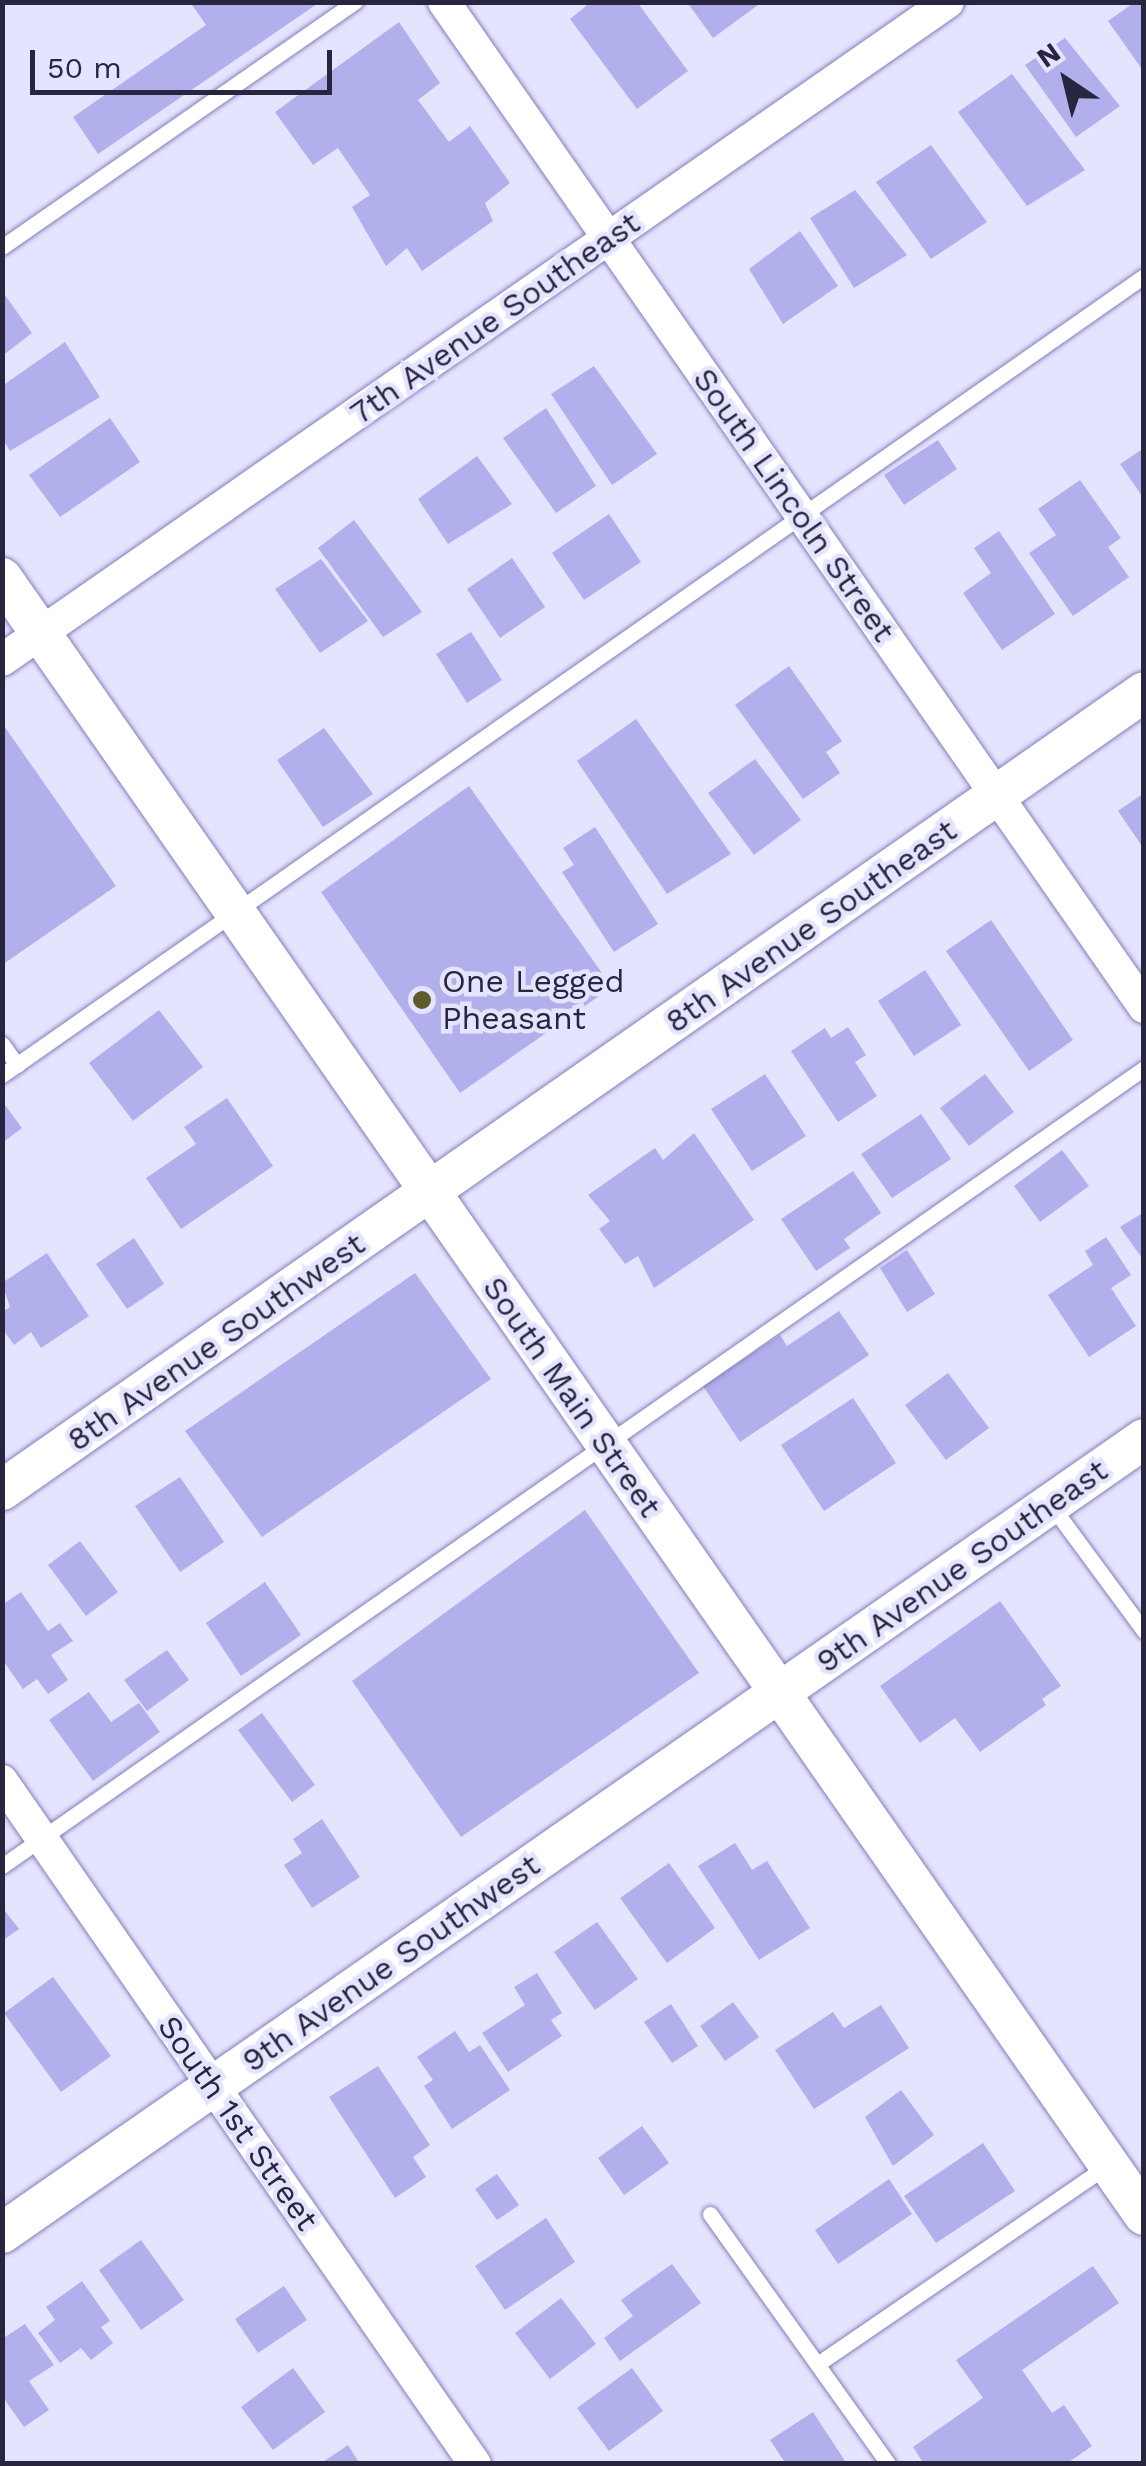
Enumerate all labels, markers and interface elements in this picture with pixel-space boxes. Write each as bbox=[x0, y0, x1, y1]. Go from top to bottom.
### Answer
scale bar bbox=[35, 30, 338, 92]
north arrow bbox=[1016, 30, 1116, 130]
text: N bbox=[1031, 36, 1066, 74]
text: 50 m bbox=[47, 50, 122, 85]
street label: 7th Avenue Southeast bbox=[342, 203, 648, 433]
street label: South Lincoln Street bbox=[685, 361, 903, 649]
street label: 8th Avenue Southeast bbox=[658, 811, 964, 1041]
place label: One Legged Pheasant bbox=[442, 963, 625, 1038]
marker: One Legged Pheasant bbox=[411, 989, 433, 1011]
street label: 8th Avenue Southwest bbox=[59, 1224, 373, 1460]
street label: South Main Street bbox=[475, 1270, 669, 1524]
street label: 9th Avenue Southeast bbox=[809, 1451, 1115, 1681]
street label: 9th Avenue Southwest bbox=[234, 1845, 548, 2081]
street label: South 1st Street bbox=[150, 2008, 326, 2238]

